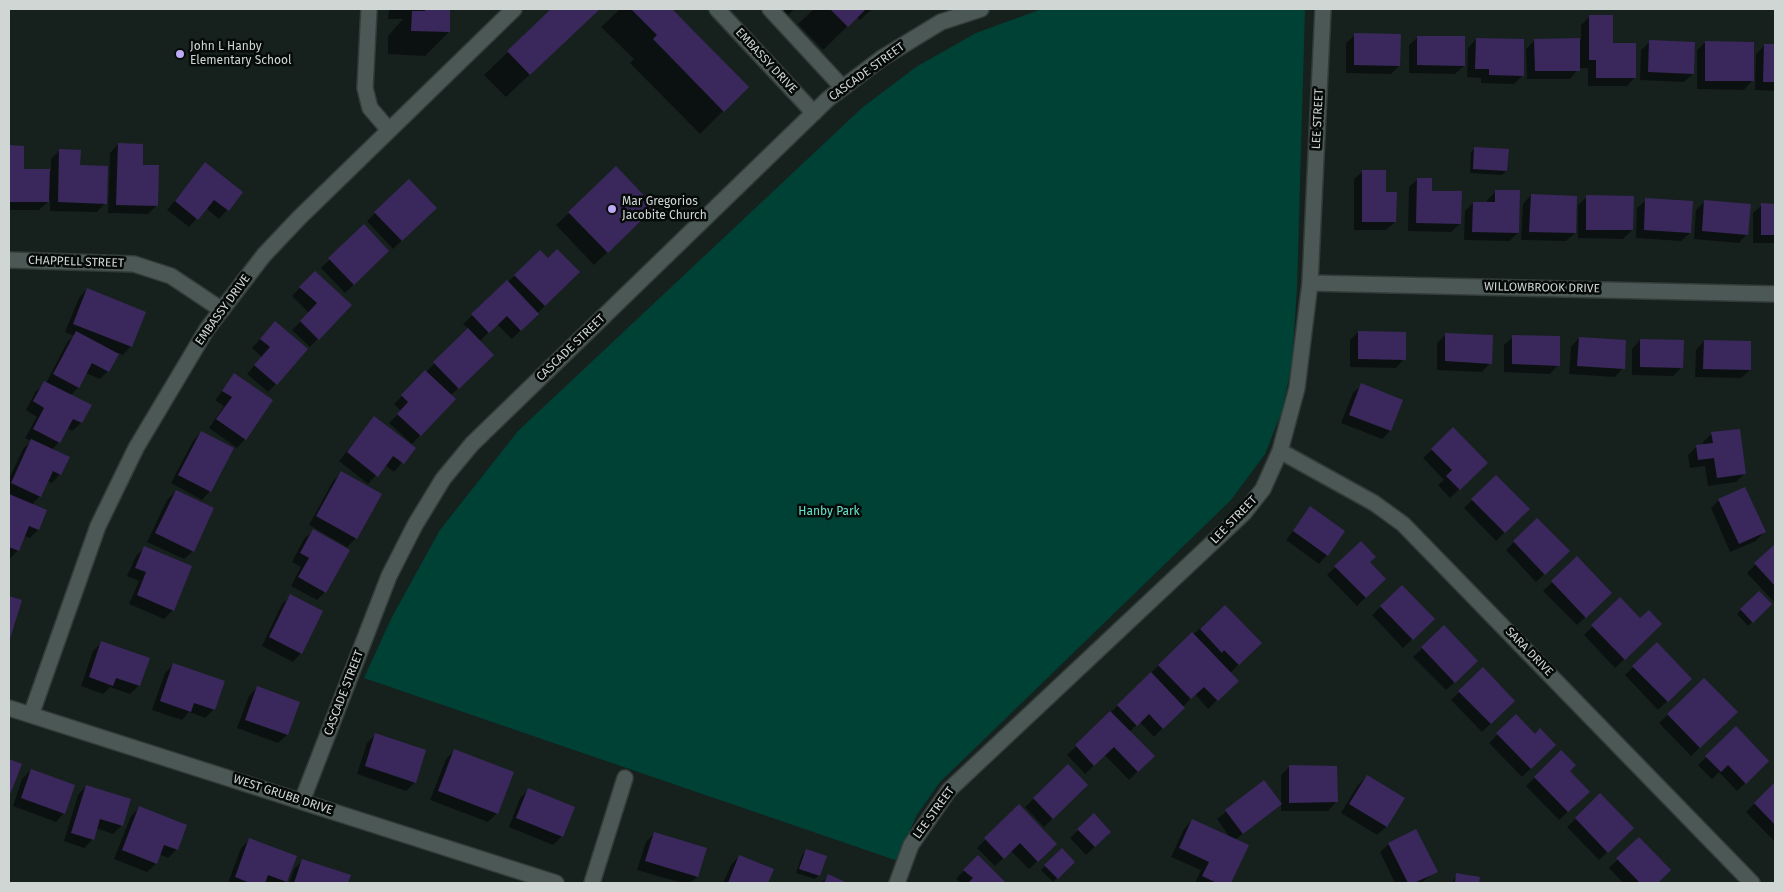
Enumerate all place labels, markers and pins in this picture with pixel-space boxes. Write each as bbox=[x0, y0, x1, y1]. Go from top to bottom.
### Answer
place label: John L Hanby Elementary School bbox=[190, 40, 292, 68]
marker: John L Hanby Elementary School bbox=[174, 48, 186, 60]
place label: Mar Gregorios Jacobite Church bbox=[622, 195, 707, 223]
marker: Mar Gregorios Jacobite Church bbox=[606, 203, 618, 215]

